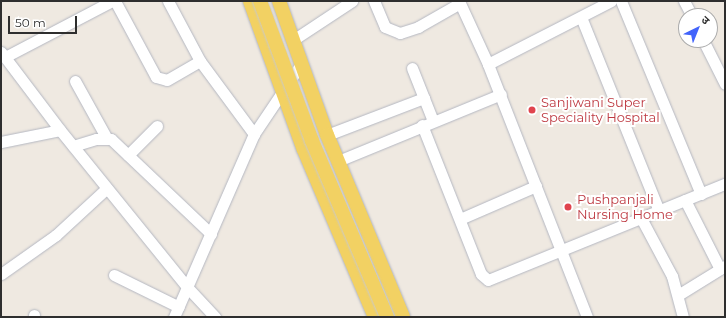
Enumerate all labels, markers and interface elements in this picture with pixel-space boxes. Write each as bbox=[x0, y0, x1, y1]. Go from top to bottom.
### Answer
scale bar bbox=[10, 8, 79, 34]
north arrow bbox=[678, 8, 718, 48]
text: उ bbox=[698, 13, 713, 27]
text: 50 m bbox=[15, 15, 46, 30]
place label: Sanjiwani Super Speciality Hospital bbox=[541, 95, 660, 126]
marker: Sanjiwani Super Speciality Hospital bbox=[526, 104, 538, 116]
place label: Pushpanjali Nursing Home bbox=[577, 192, 673, 223]
marker: Pushpanjali Nursing Home bbox=[562, 201, 574, 213]

